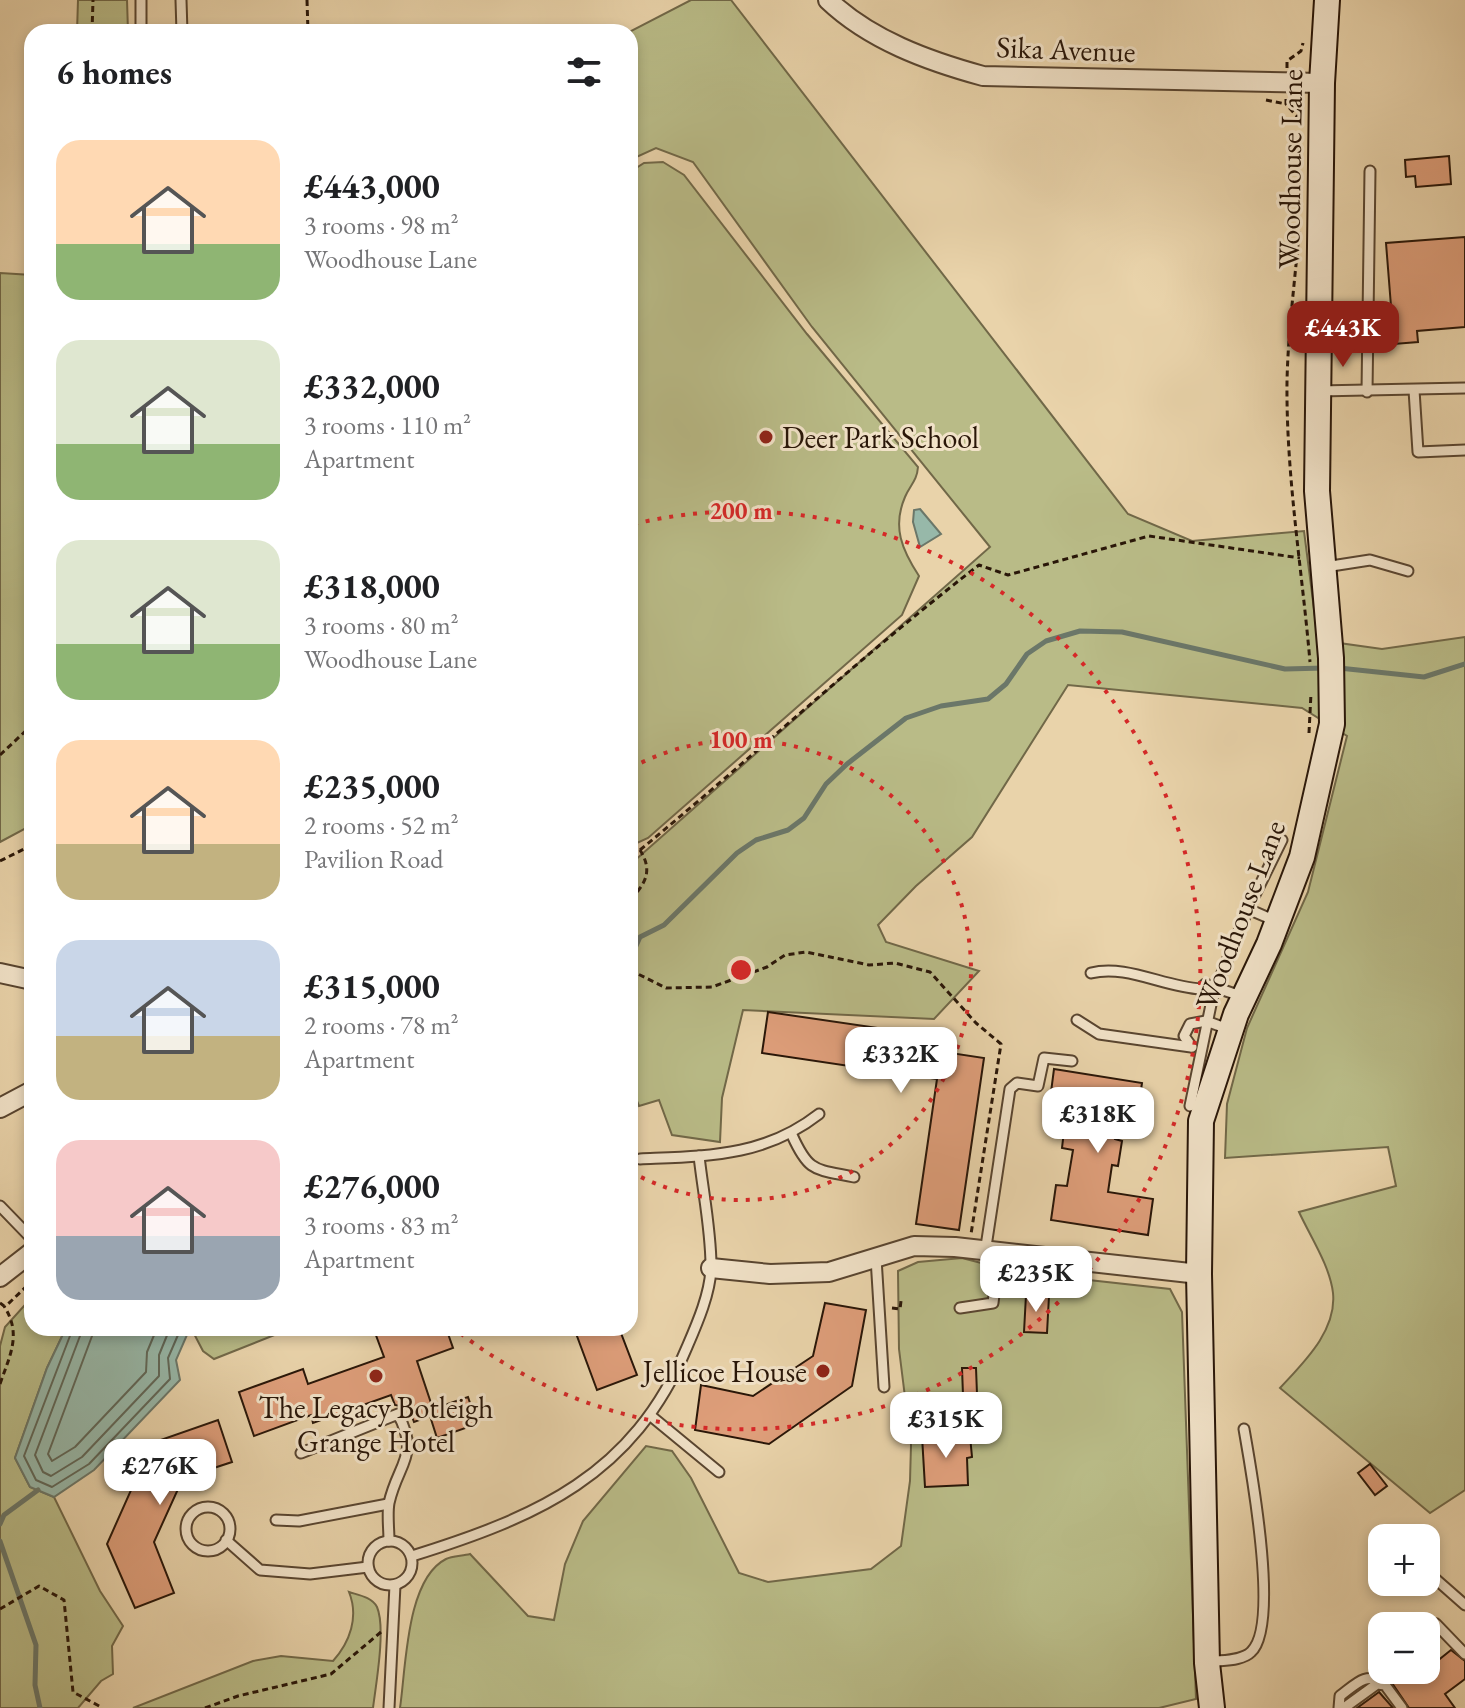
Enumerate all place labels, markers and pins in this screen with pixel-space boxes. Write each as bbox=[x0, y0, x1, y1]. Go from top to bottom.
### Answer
pin: £443K bbox=[1287, 301, 1399, 369]
place label: Deer Park School bbox=[782, 418, 979, 457]
marker: Deer Park School bbox=[757, 428, 775, 446]
centre of rings bbox=[727, 956, 755, 984]
pin: £332K bbox=[845, 1027, 957, 1095]
pin: £318K bbox=[1042, 1087, 1154, 1155]
pin: £235K bbox=[980, 1246, 1092, 1314]
place label: Jellicoe House bbox=[640, 1352, 807, 1391]
marker: Jellicoe House bbox=[814, 1362, 832, 1380]
marker: The Legacy Botleigh Grange Hotel bbox=[367, 1367, 385, 1385]
place label: The Legacy Botleigh Grange Hotel bbox=[259, 1388, 493, 1461]
pin: £315K bbox=[890, 1392, 1002, 1460]
pin: £276K bbox=[104, 1439, 216, 1507]

